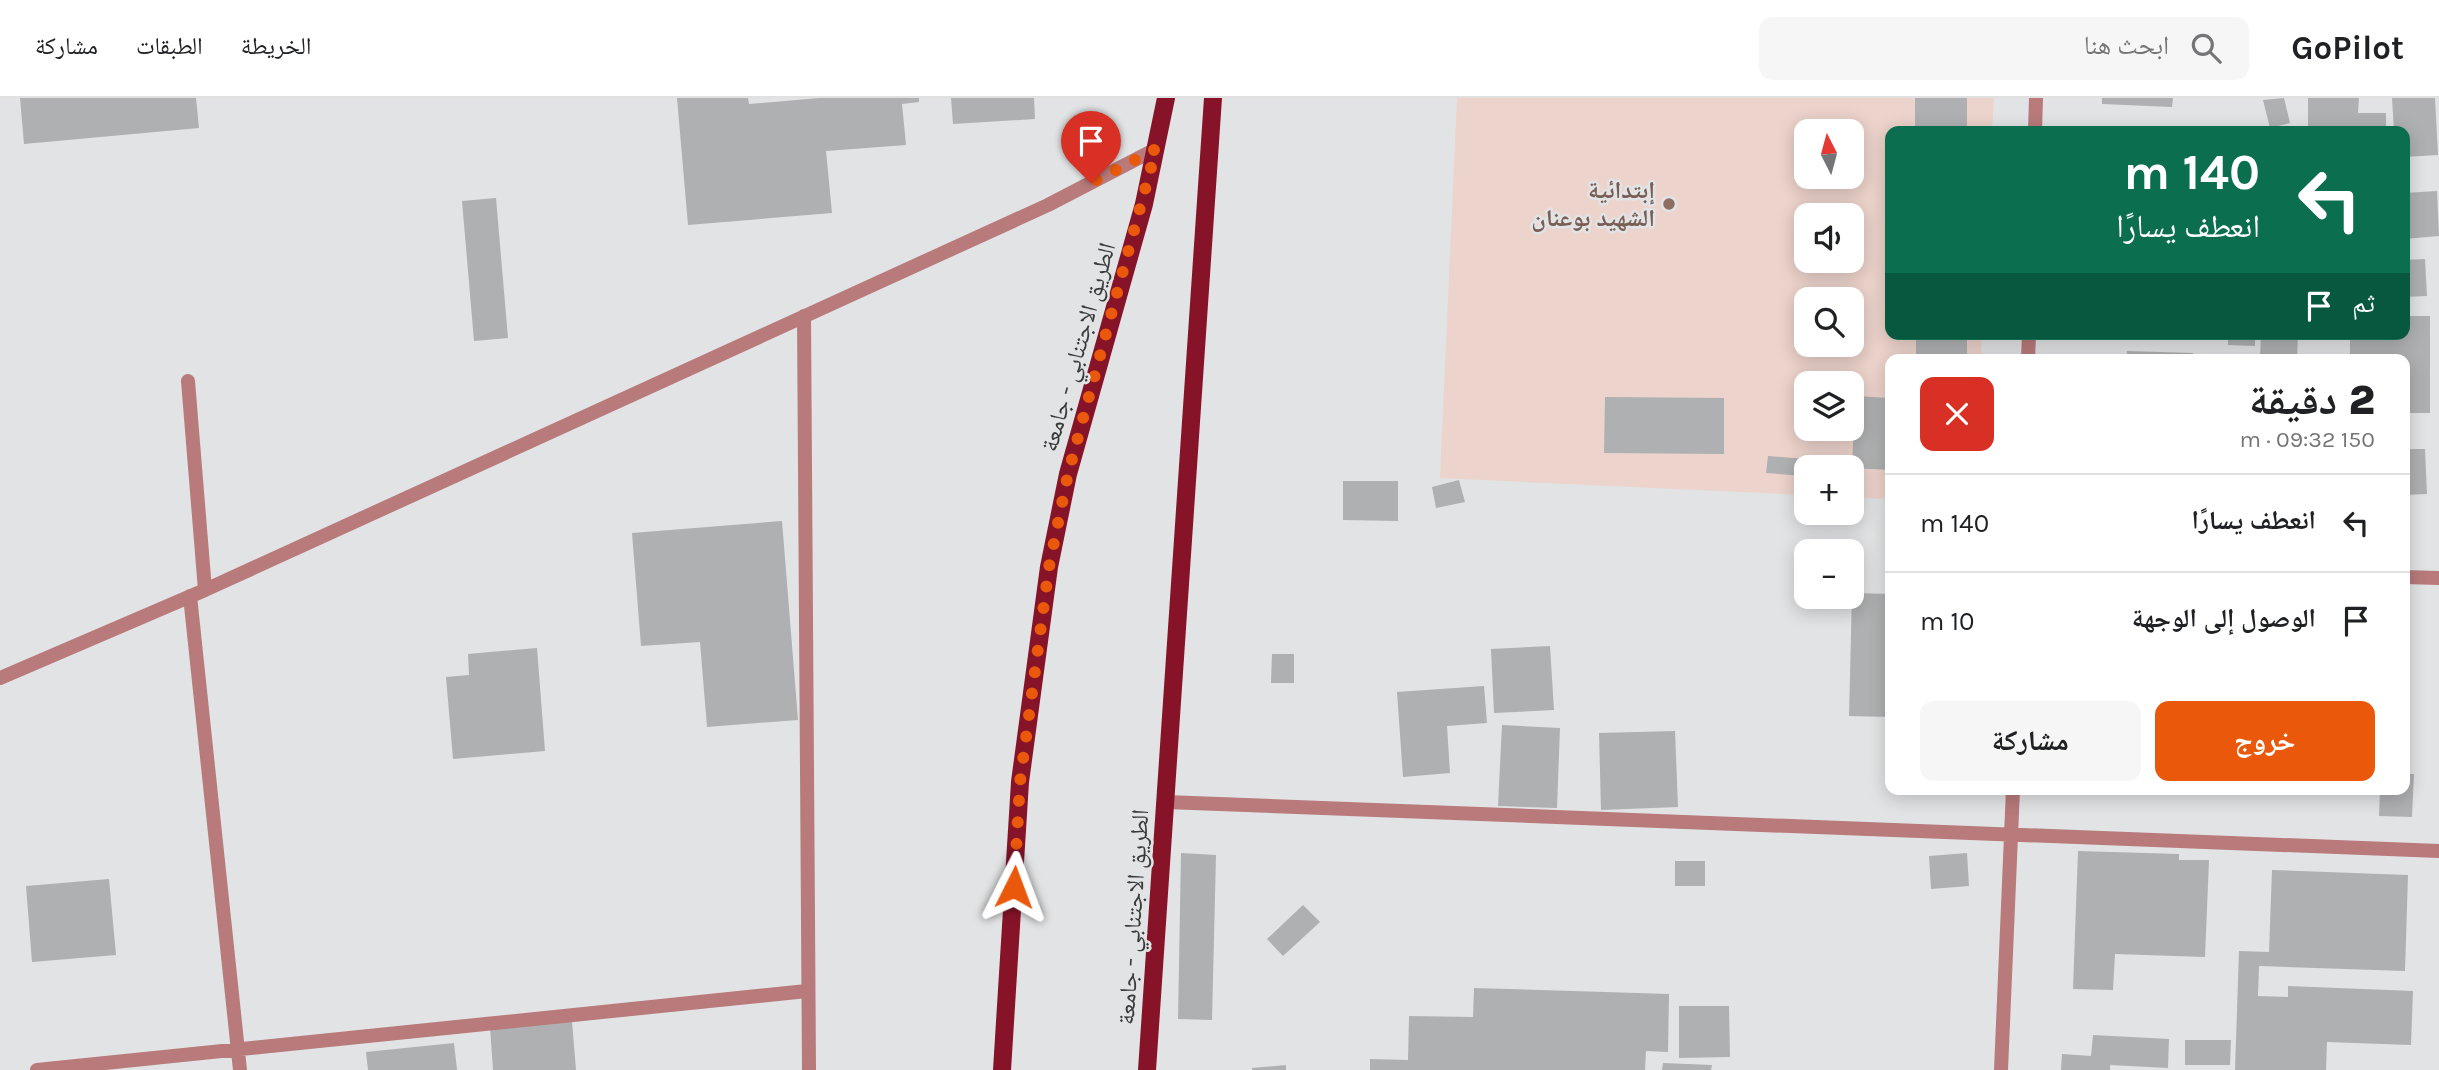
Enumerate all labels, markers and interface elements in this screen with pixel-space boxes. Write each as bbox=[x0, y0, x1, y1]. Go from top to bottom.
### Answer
search box bbox=[1759, 17, 2249, 80]
icon: search bbox=[2187, 29, 2225, 67]
text: GoPilot bbox=[2291, 29, 2404, 67]
text: ابحث هنا bbox=[2084, 30, 2169, 61]
text: مشاركة bbox=[35, 32, 98, 60]
text: الطبقات bbox=[136, 32, 203, 60]
text: الخريطة bbox=[241, 32, 311, 60]
pin bbox=[1061, 111, 1121, 183]
north arrow bbox=[1794, 119, 1864, 189]
map controls bbox=[1794, 119, 1864, 609]
icon: arrive bbox=[1072, 122, 1110, 160]
text: 140 m bbox=[2123, 144, 2260, 201]
icon: left bbox=[2284, 154, 2375, 245]
place label: إبتدائية الشهيد بوعنان bbox=[1531, 176, 1655, 232]
marker: إبتدائية الشهيد بوعنان bbox=[1661, 196, 1677, 212]
button: sound bbox=[1794, 203, 1864, 273]
text: انعطف يسارًا bbox=[2116, 208, 2260, 245]
street label: الطريق الاجتنابي - جامعة bbox=[1035, 239, 1126, 456]
button: search bbox=[1794, 287, 1864, 357]
icon: arrive bbox=[2300, 287, 2338, 325]
text: ثم bbox=[2352, 288, 2375, 319]
button: layers bbox=[1794, 371, 1864, 441]
text: 2 دقيقة bbox=[2249, 375, 2375, 425]
button: close bbox=[1920, 377, 1994, 451]
text: 150 m · 09:32 bbox=[2240, 426, 2375, 453]
button: + bbox=[1794, 455, 1864, 525]
icon: left bbox=[2337, 504, 2375, 542]
text: انعطف يسارًا bbox=[2192, 505, 2316, 536]
text: 140 m bbox=[1920, 508, 1989, 539]
button: − bbox=[1794, 539, 1864, 609]
icon: arrive bbox=[2337, 602, 2375, 640]
text: الوصول إلى الوجهة bbox=[2132, 603, 2316, 634]
text: 10 m bbox=[1920, 606, 1975, 637]
button: مشاركة bbox=[1920, 701, 2141, 781]
button: خروج bbox=[2155, 701, 2375, 781]
street label: الطريق الاجتنابي - جامعة bbox=[1112, 808, 1160, 1026]
position arrow bbox=[977, 850, 1051, 924]

